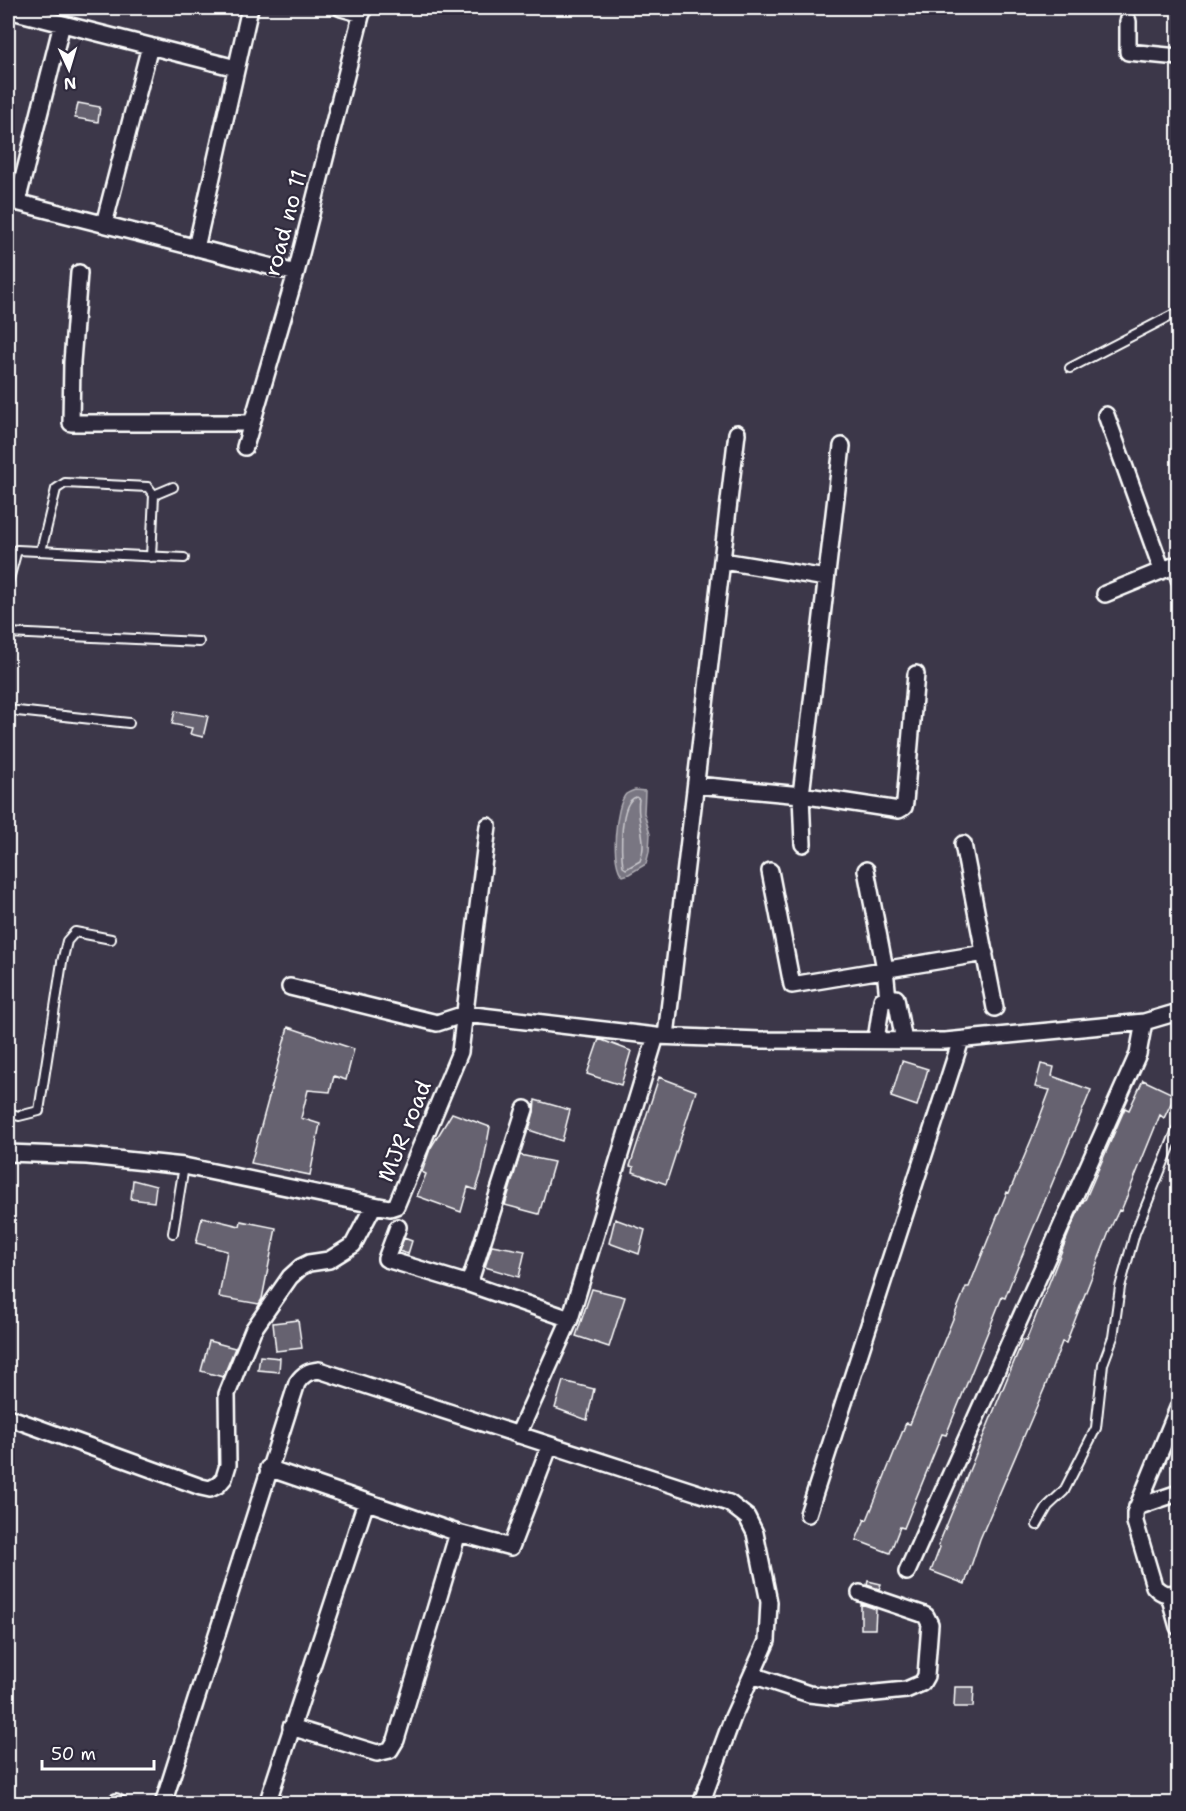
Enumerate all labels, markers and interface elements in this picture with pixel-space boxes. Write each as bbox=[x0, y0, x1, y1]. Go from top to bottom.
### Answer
north arrow bbox=[39, 39, 99, 99]
text: N bbox=[63, 73, 77, 94]
street label: road no 11 bbox=[257, 167, 314, 280]
street label: MJR road bbox=[371, 1076, 438, 1186]
scale bar bbox=[42, 1733, 154, 1771]
text: 50 m bbox=[51, 1742, 96, 1766]

